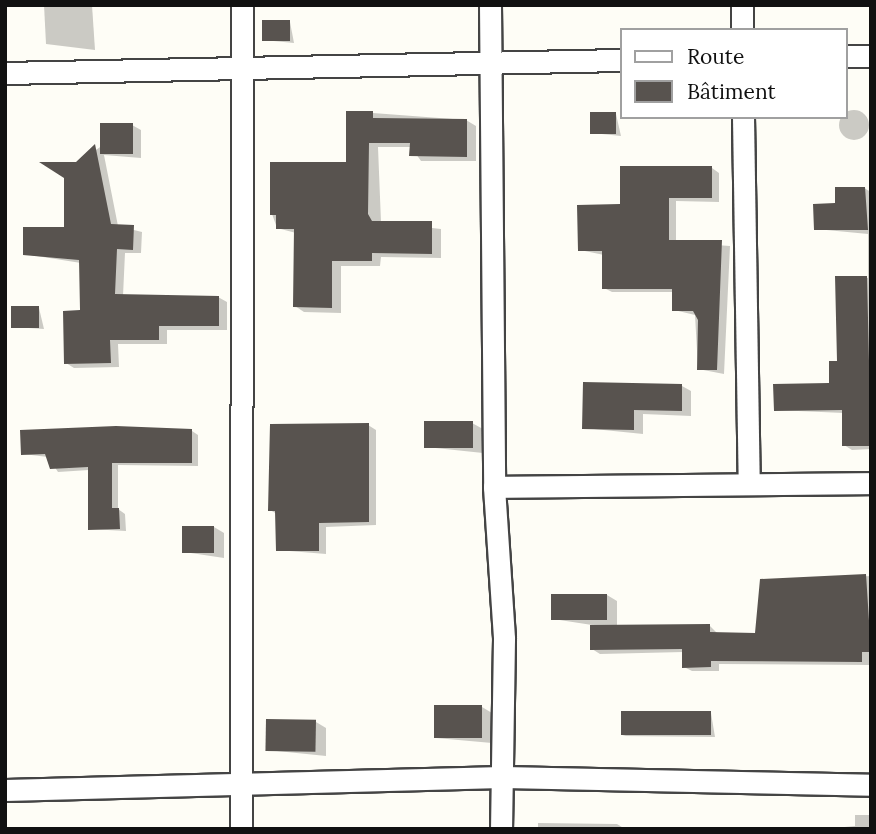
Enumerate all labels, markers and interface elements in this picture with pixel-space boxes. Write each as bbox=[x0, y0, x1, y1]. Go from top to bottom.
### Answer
legend bbox=[620, 28, 848, 119]
text: Route bbox=[687, 43, 744, 70]
text: Bâtiment bbox=[687, 78, 776, 105]

